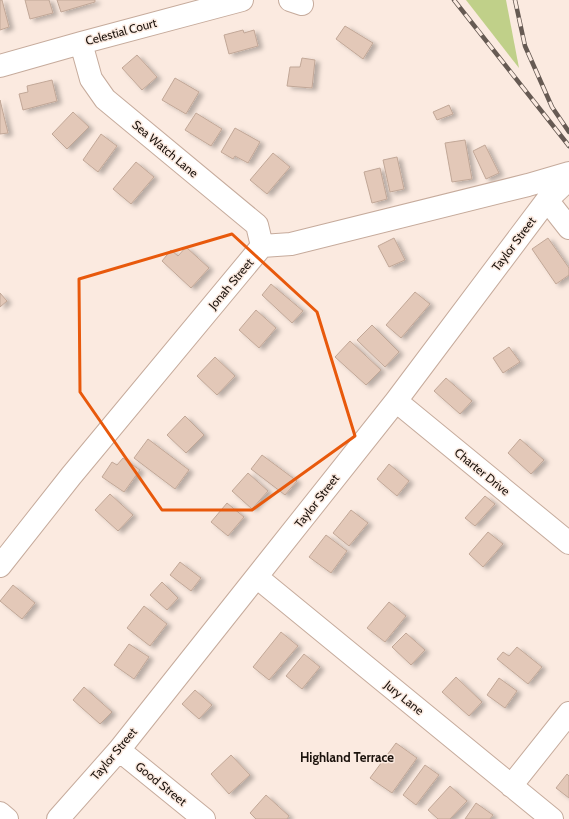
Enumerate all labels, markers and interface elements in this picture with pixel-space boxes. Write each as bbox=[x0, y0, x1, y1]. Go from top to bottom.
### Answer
street label: Celestial Court bbox=[84, 15, 158, 48]
street label: Sea Watch Lane bbox=[129, 117, 201, 181]
street label: Taylor Street bbox=[488, 214, 539, 274]
street label: Jonah Street bbox=[204, 255, 256, 313]
street label: Charter Drive bbox=[452, 445, 513, 499]
street label: Taylor Street bbox=[291, 471, 342, 531]
street label: Jury Lane bbox=[381, 677, 427, 718]
street label: Taylor Street bbox=[87, 724, 140, 783]
district label: Highland Terrace bbox=[300, 749, 394, 765]
street label: Good Street bbox=[133, 758, 190, 809]

